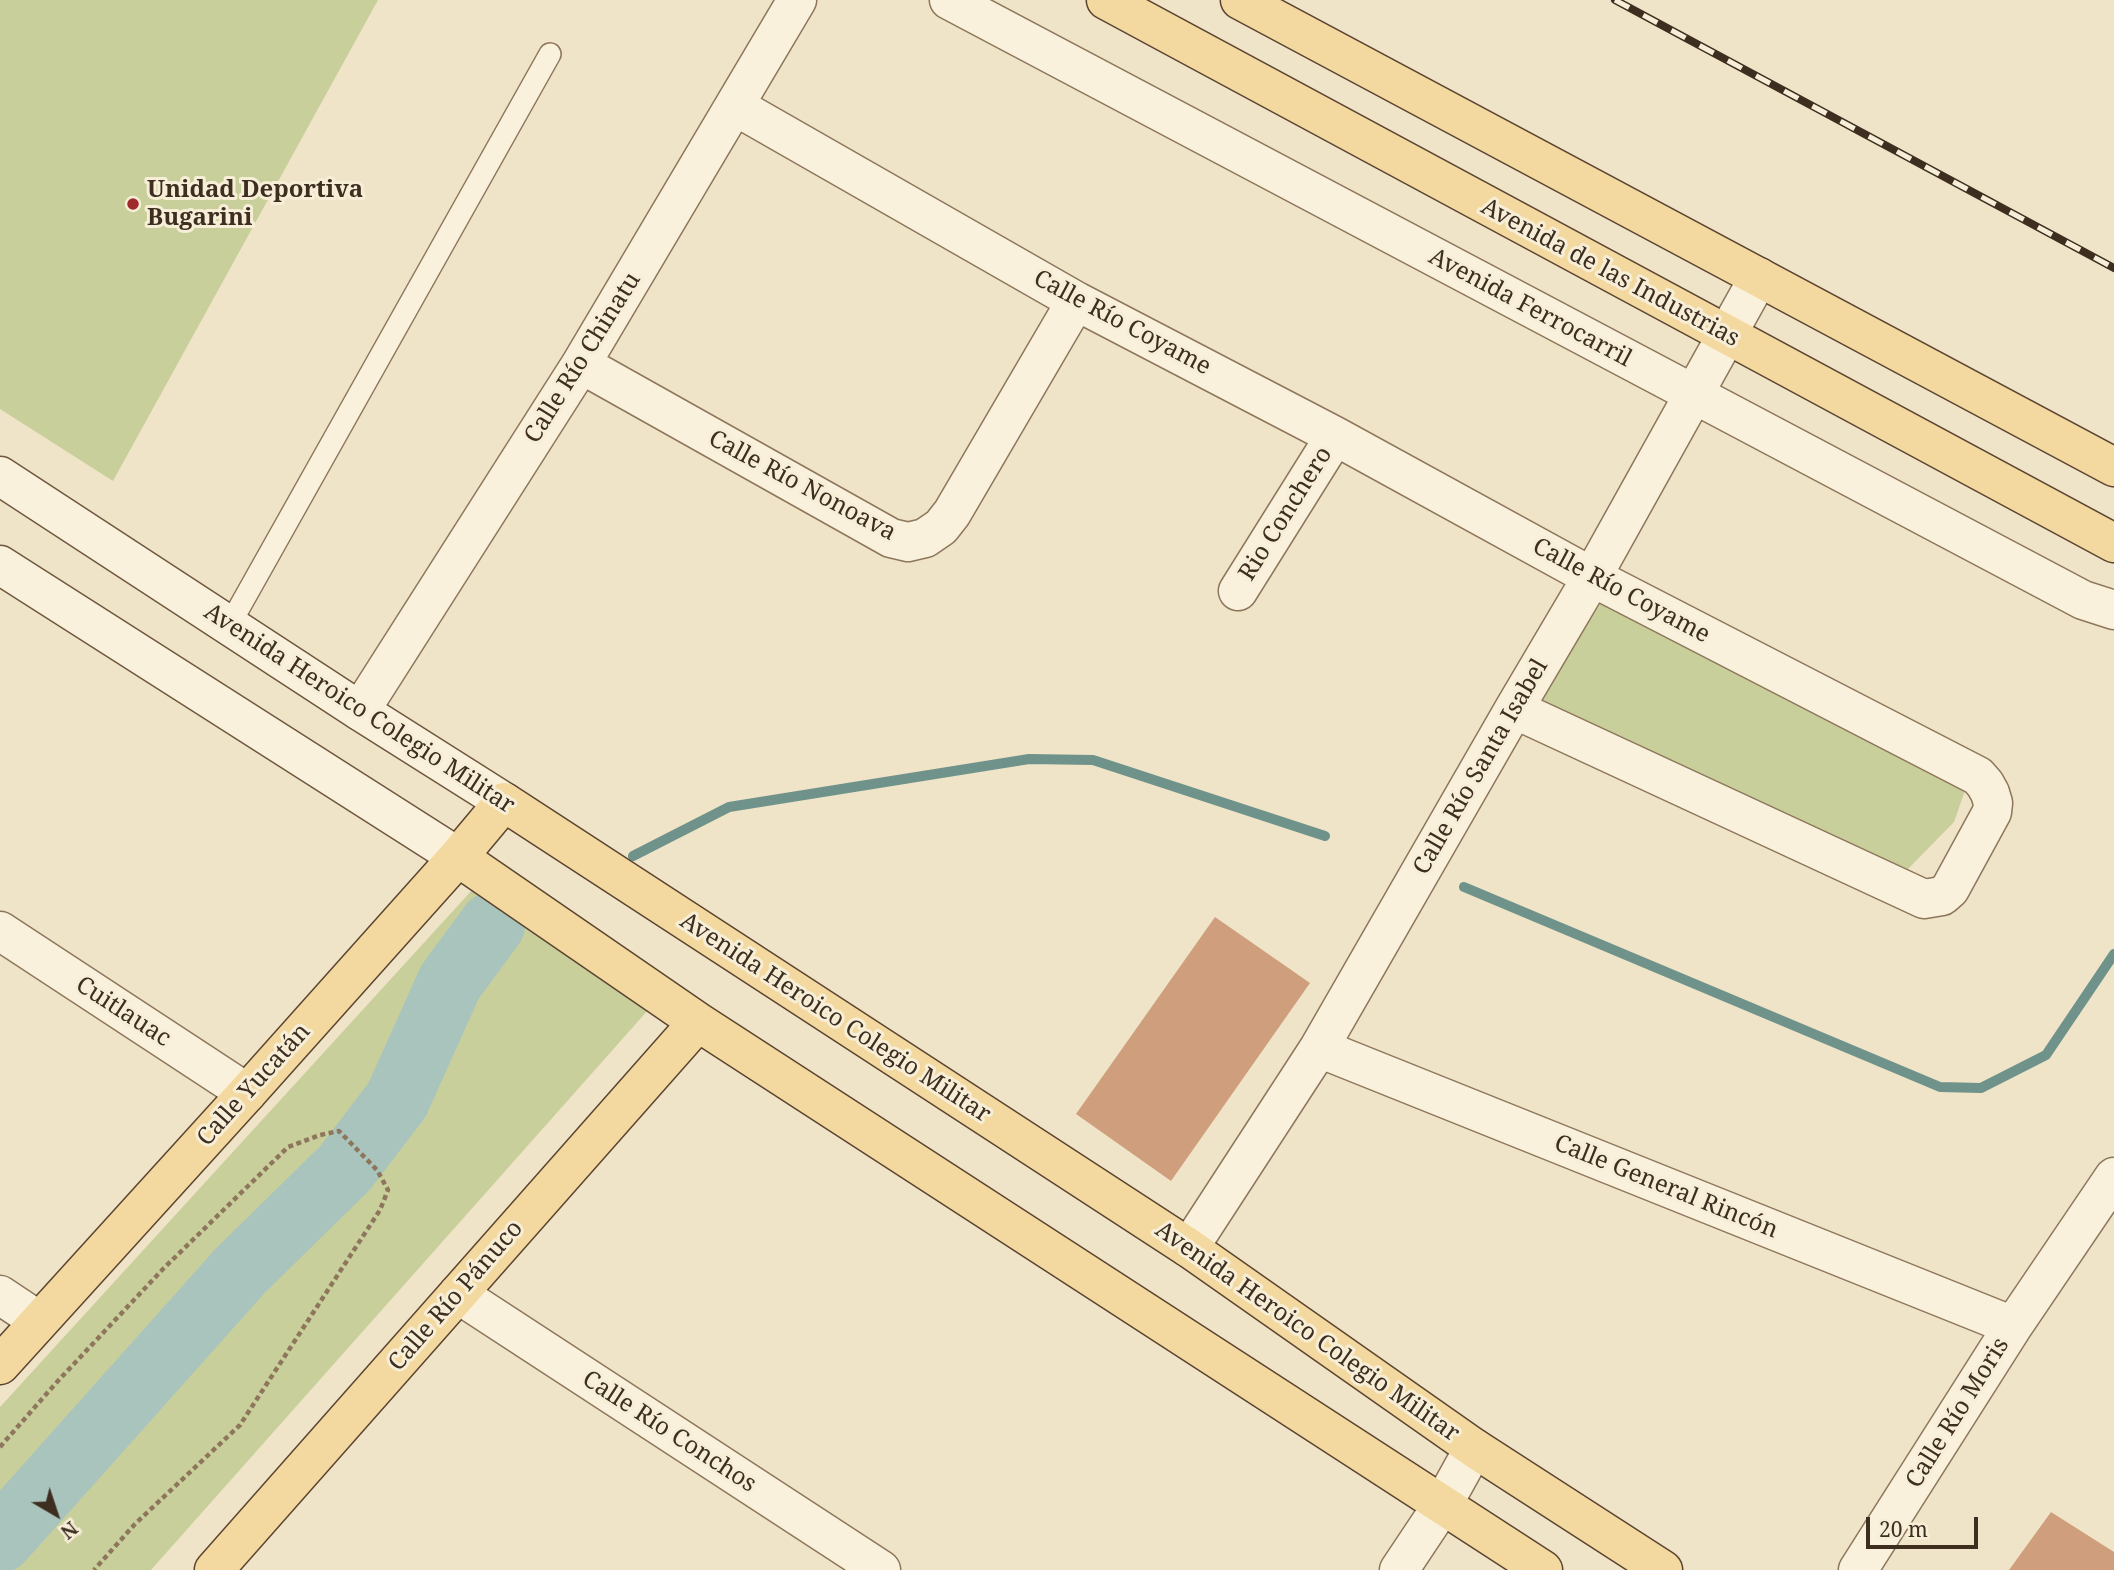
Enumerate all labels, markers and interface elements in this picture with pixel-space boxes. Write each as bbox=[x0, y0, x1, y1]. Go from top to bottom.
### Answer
place label: Unidad Deportiva Bugarini bbox=[147, 176, 363, 232]
street label: Avenida de las Industrias bbox=[1476, 193, 1744, 353]
marker: Unidad Deportiva Bugarini bbox=[125, 196, 141, 212]
street label: Avenida Ferrocarril bbox=[1424, 242, 1636, 374]
street label: Calle Río Coyame bbox=[1029, 264, 1215, 382]
street label: Calle Río Chinatu bbox=[519, 267, 647, 449]
street label: Calle Río Nonoava bbox=[703, 424, 901, 548]
street label: Rio Conchero bbox=[1233, 442, 1339, 586]
street label: Calle Río Coyame bbox=[1528, 532, 1714, 650]
street label: Avenida Heroico Colegio Militar bbox=[198, 598, 520, 820]
street label: Calle Río Santa Isabel bbox=[1407, 654, 1555, 880]
street label: Avenida Heroico Colegio Militar bbox=[674, 907, 996, 1129]
street label: Cuitlauac bbox=[70, 971, 176, 1053]
street label: Calle Yucatán bbox=[191, 1018, 317, 1152]
street label: Calle General Rincón bbox=[1550, 1129, 1782, 1245]
street label: Calle Río Pánuco bbox=[383, 1215, 529, 1377]
street label: Avenida Heroico Colegio Militar bbox=[1149, 1216, 1465, 1448]
street label: Calle Río Moris bbox=[1900, 1332, 2016, 1494]
street label: Calle Río Conchos bbox=[577, 1365, 761, 1499]
north arrow bbox=[21, 1479, 91, 1549]
scale bar bbox=[1869, 1504, 1981, 1548]
text: N bbox=[55, 1515, 83, 1545]
text: 20 m bbox=[1879, 1515, 1928, 1543]

